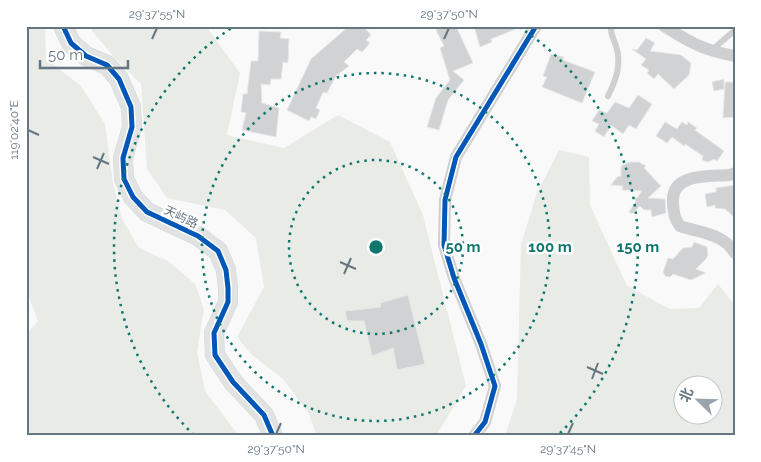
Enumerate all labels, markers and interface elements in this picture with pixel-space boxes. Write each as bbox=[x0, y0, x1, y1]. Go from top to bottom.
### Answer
text: 29°37'55"N bbox=[129, 7, 185, 21]
text: 29°37'50"N bbox=[420, 7, 478, 21]
scale bar bbox=[40, 38, 128, 70]
text: 50 m bbox=[48, 46, 83, 64]
text: 119°02'40"E bbox=[7, 100, 21, 160]
street label: 天屿路 bbox=[162, 203, 200, 231]
centre of rings bbox=[367, 238, 385, 256]
text: 50 m bbox=[445, 238, 481, 256]
text: 100 m bbox=[528, 238, 572, 256]
text: 150 m bbox=[617, 238, 659, 256]
north arrow bbox=[674, 374, 724, 424]
text: 北 bbox=[676, 385, 696, 404]
text: 29°37'50"N bbox=[247, 442, 305, 456]
text: 29°37'45"N bbox=[540, 442, 596, 456]

